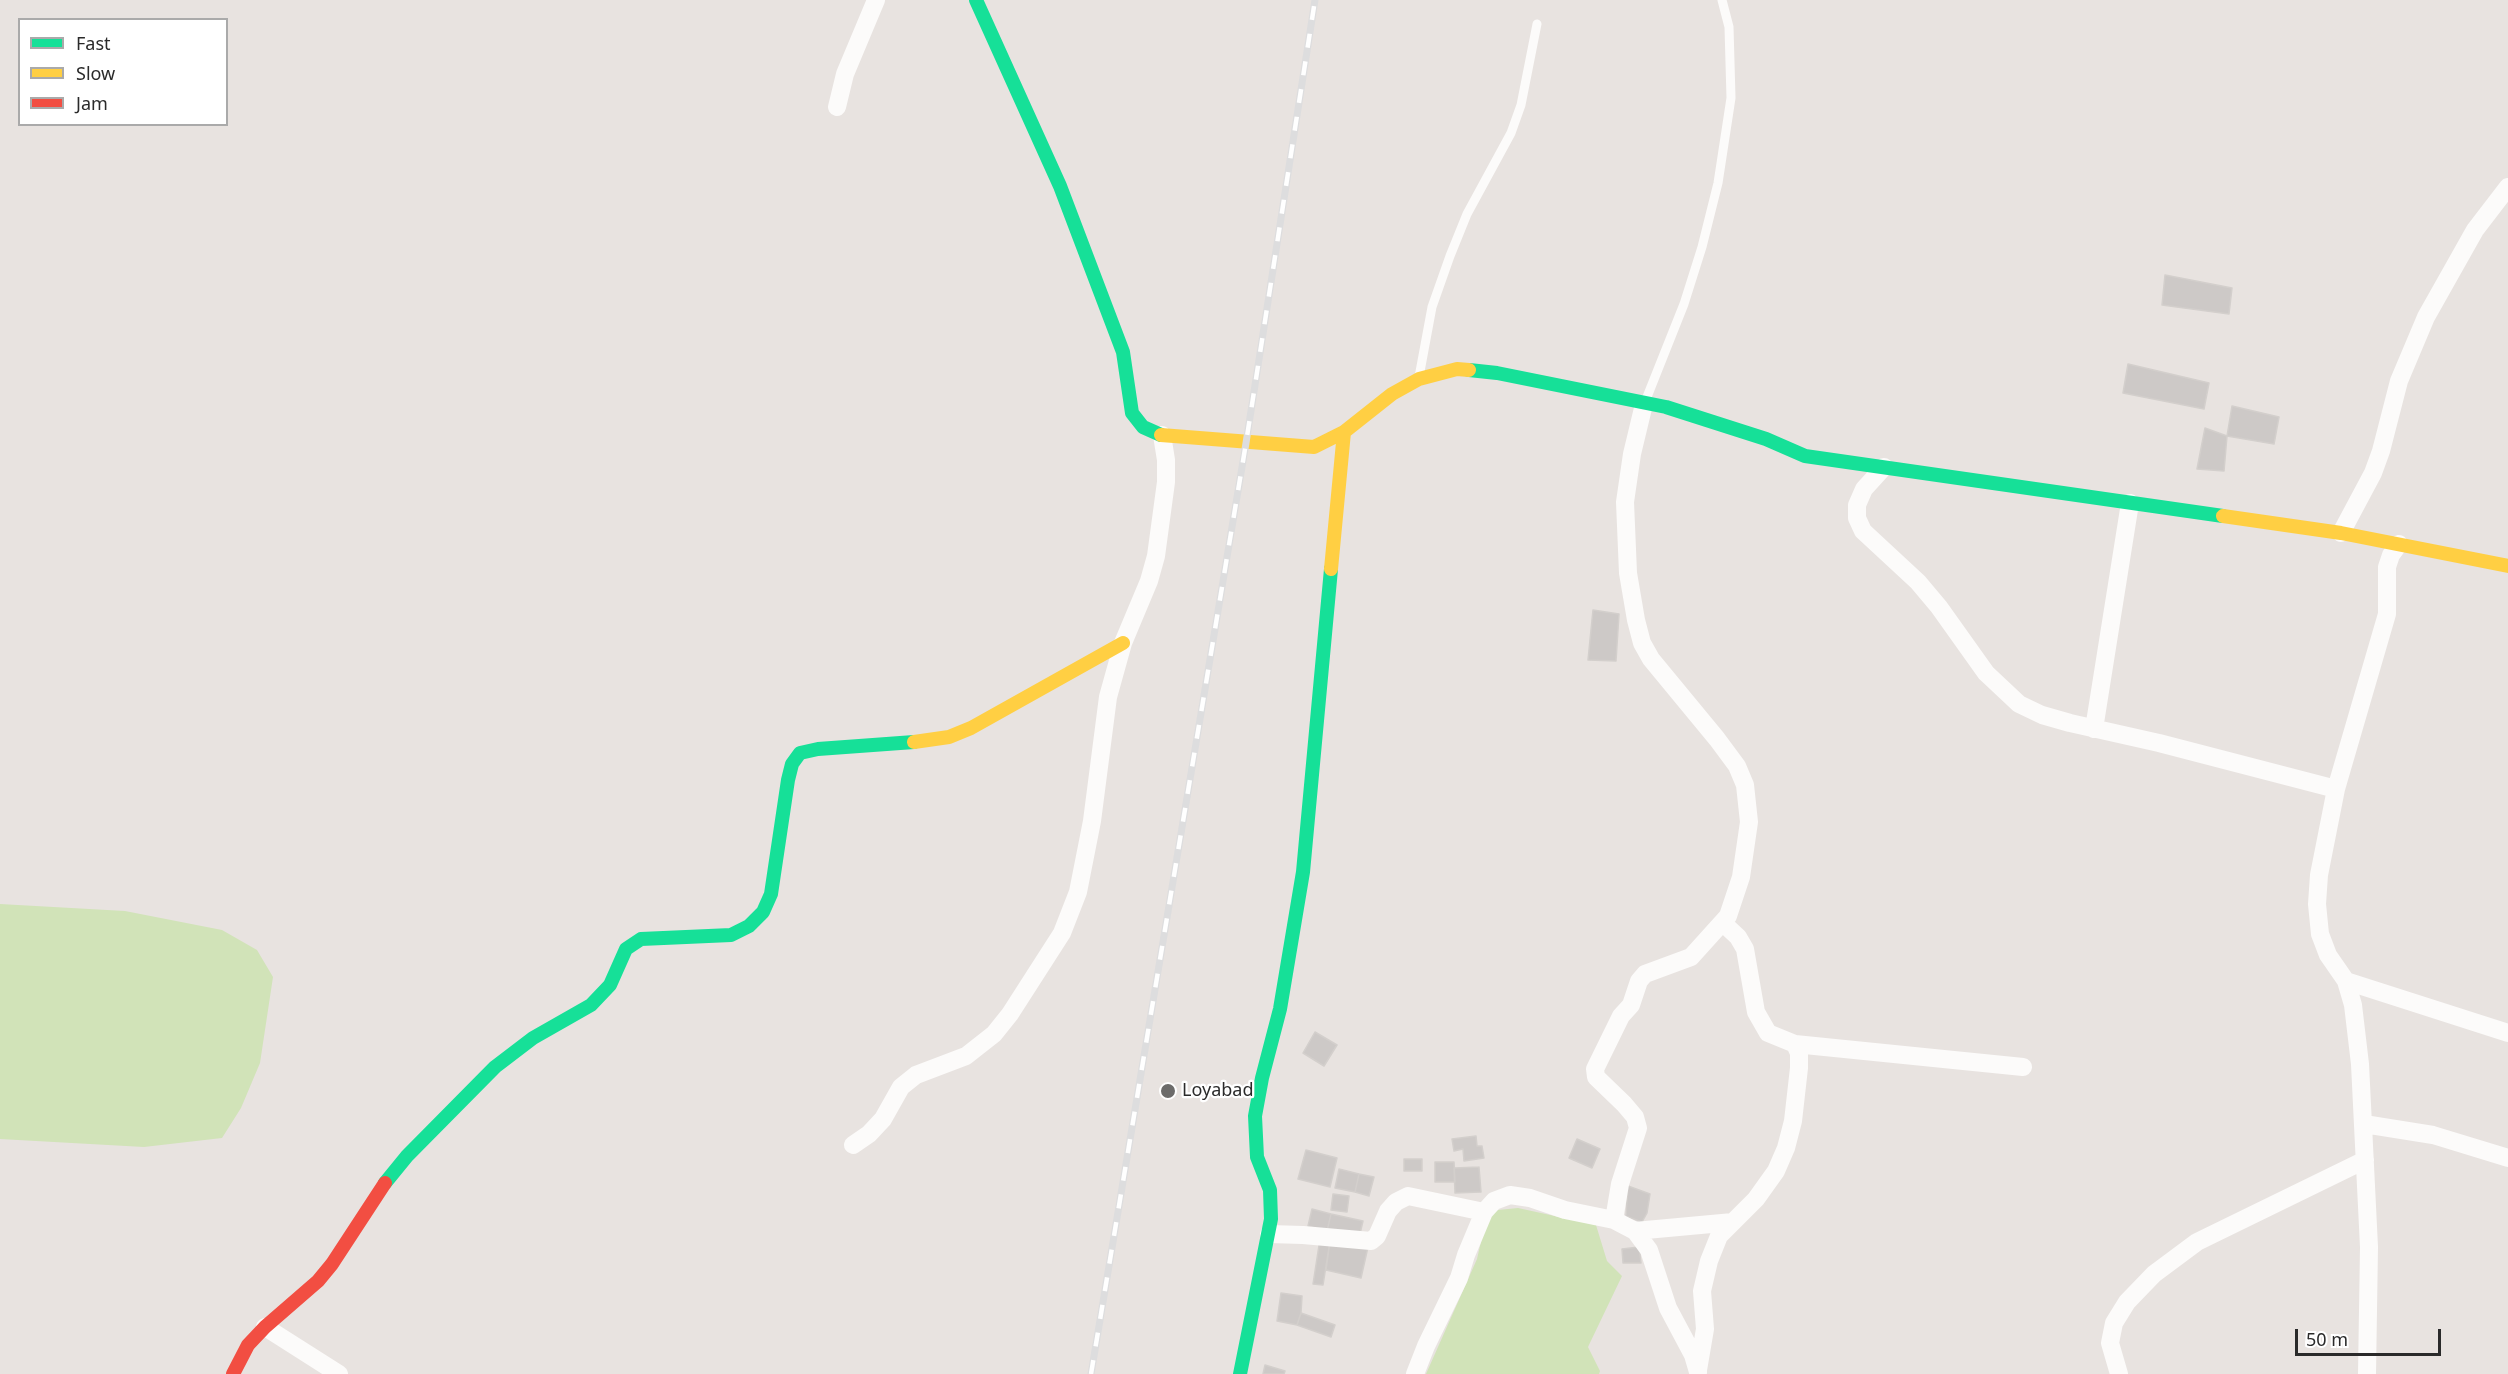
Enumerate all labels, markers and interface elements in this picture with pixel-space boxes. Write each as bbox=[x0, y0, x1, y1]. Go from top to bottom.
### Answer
legend bbox=[18, 18, 228, 126]
text: Fast bbox=[76, 31, 111, 55]
text: Slow bbox=[76, 61, 115, 85]
text: Jam bbox=[76, 91, 108, 115]
place label: Loyabad bbox=[1182, 1080, 1253, 1102]
marker: Loyabad bbox=[1159, 1082, 1177, 1100]
scale bar bbox=[2298, 1317, 2444, 1355]
text: 50 m bbox=[2306, 1327, 2348, 1351]

